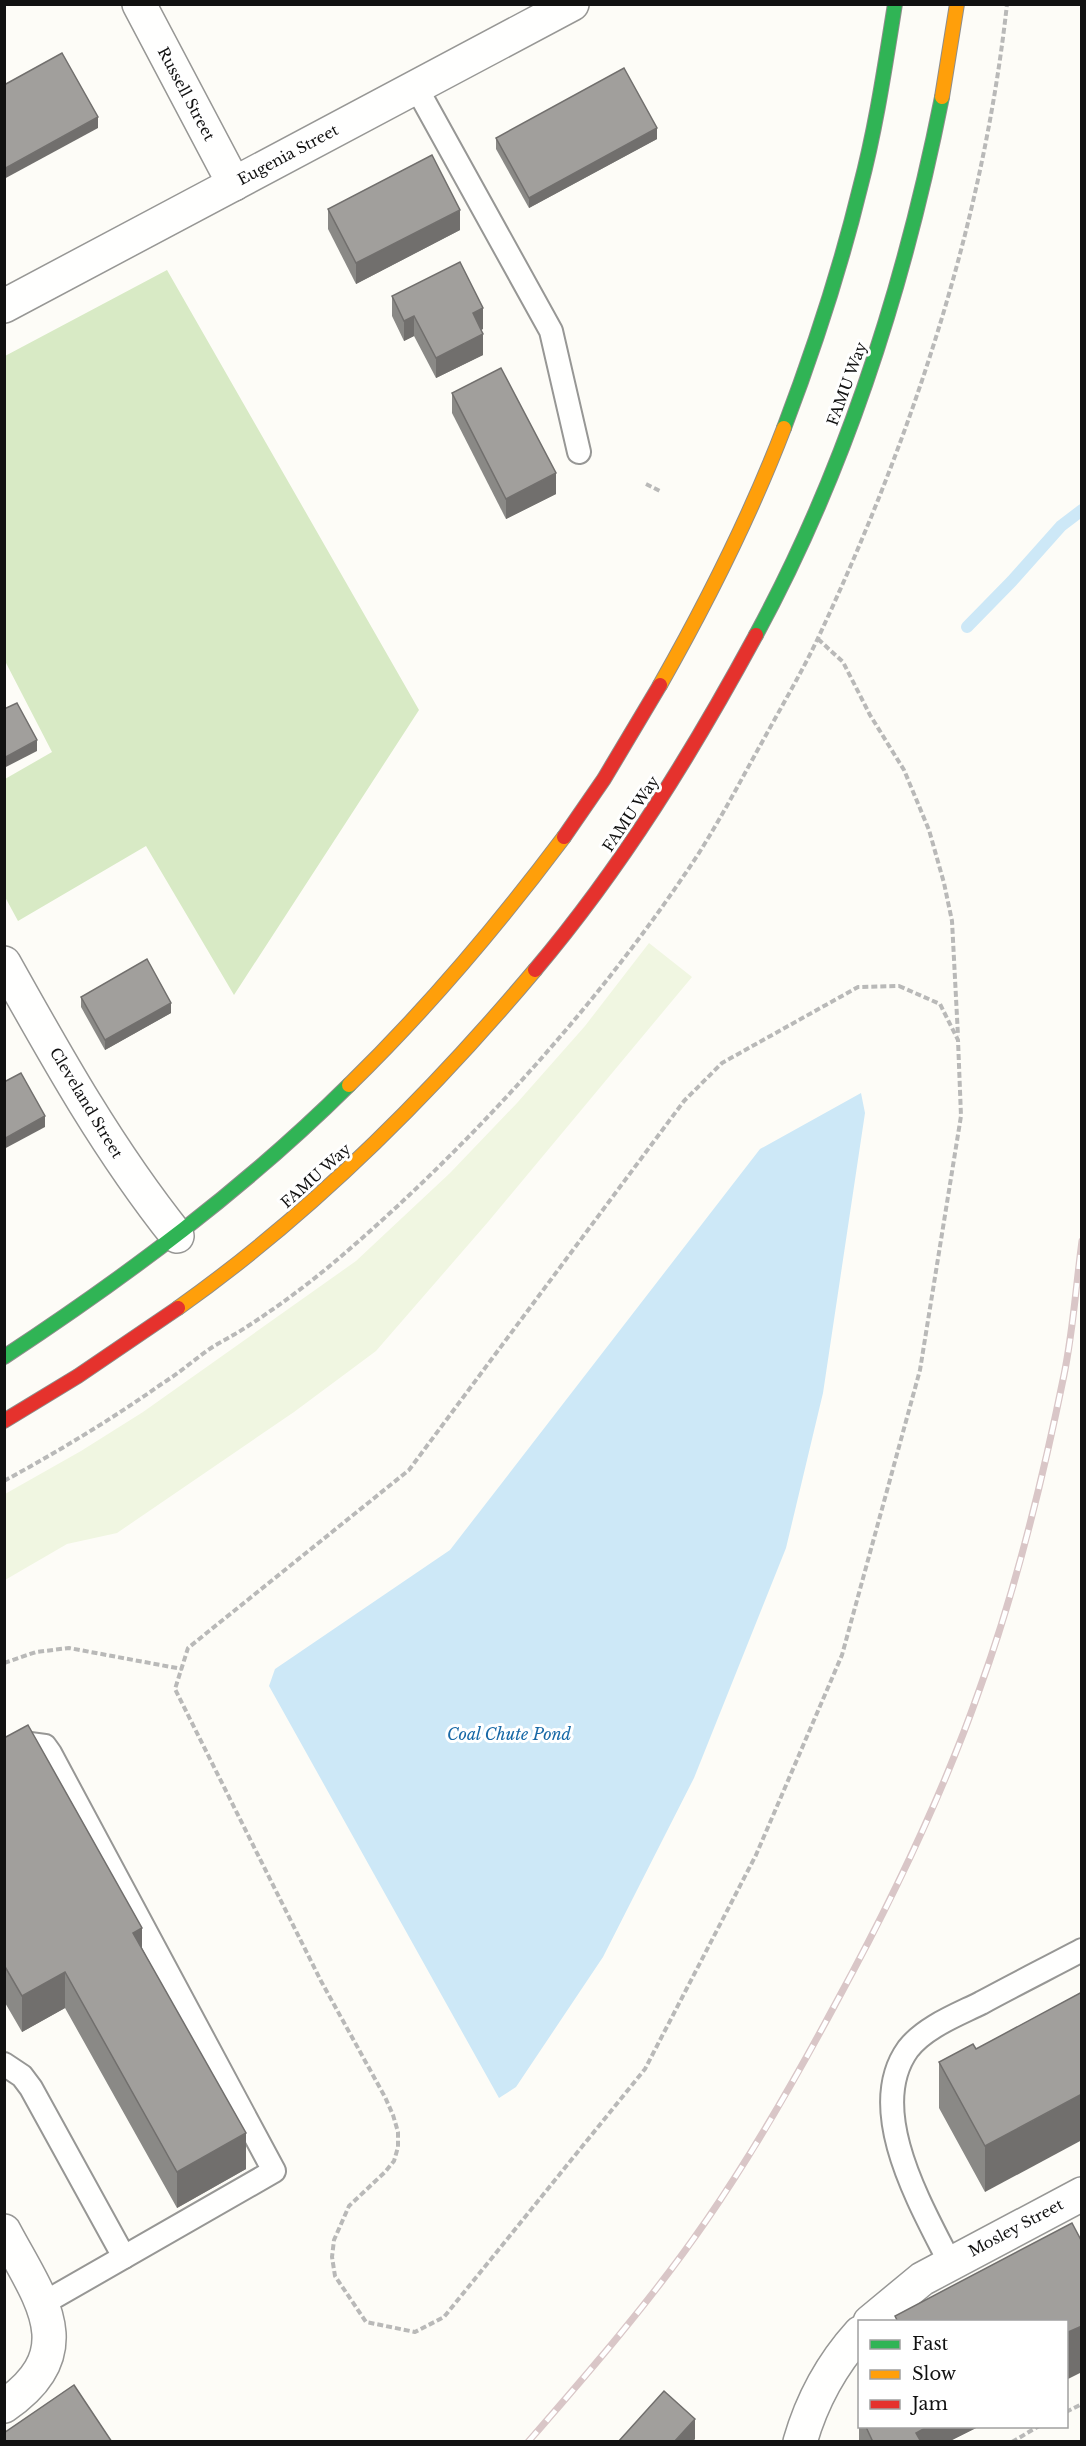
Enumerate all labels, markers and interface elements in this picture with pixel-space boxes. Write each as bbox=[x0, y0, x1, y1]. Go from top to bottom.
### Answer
street label: Russell Street bbox=[154, 44, 219, 144]
street label: Eugenia Street bbox=[234, 120, 342, 189]
street label: FAMU Way bbox=[823, 339, 871, 428]
street label: FAMU Way bbox=[598, 772, 663, 855]
street label: Cleveland Street bbox=[46, 1044, 127, 1162]
street label: FAMU Way bbox=[277, 1139, 355, 1212]
water label: Coal Chute Pond bbox=[447, 1724, 572, 1744]
street label: Mosley Street bbox=[965, 2195, 1067, 2260]
legend bbox=[858, 2320, 1068, 2428]
text: Fast bbox=[912, 2333, 949, 2355]
text: Slow bbox=[912, 2363, 957, 2385]
text: Jam bbox=[910, 2393, 948, 2415]

